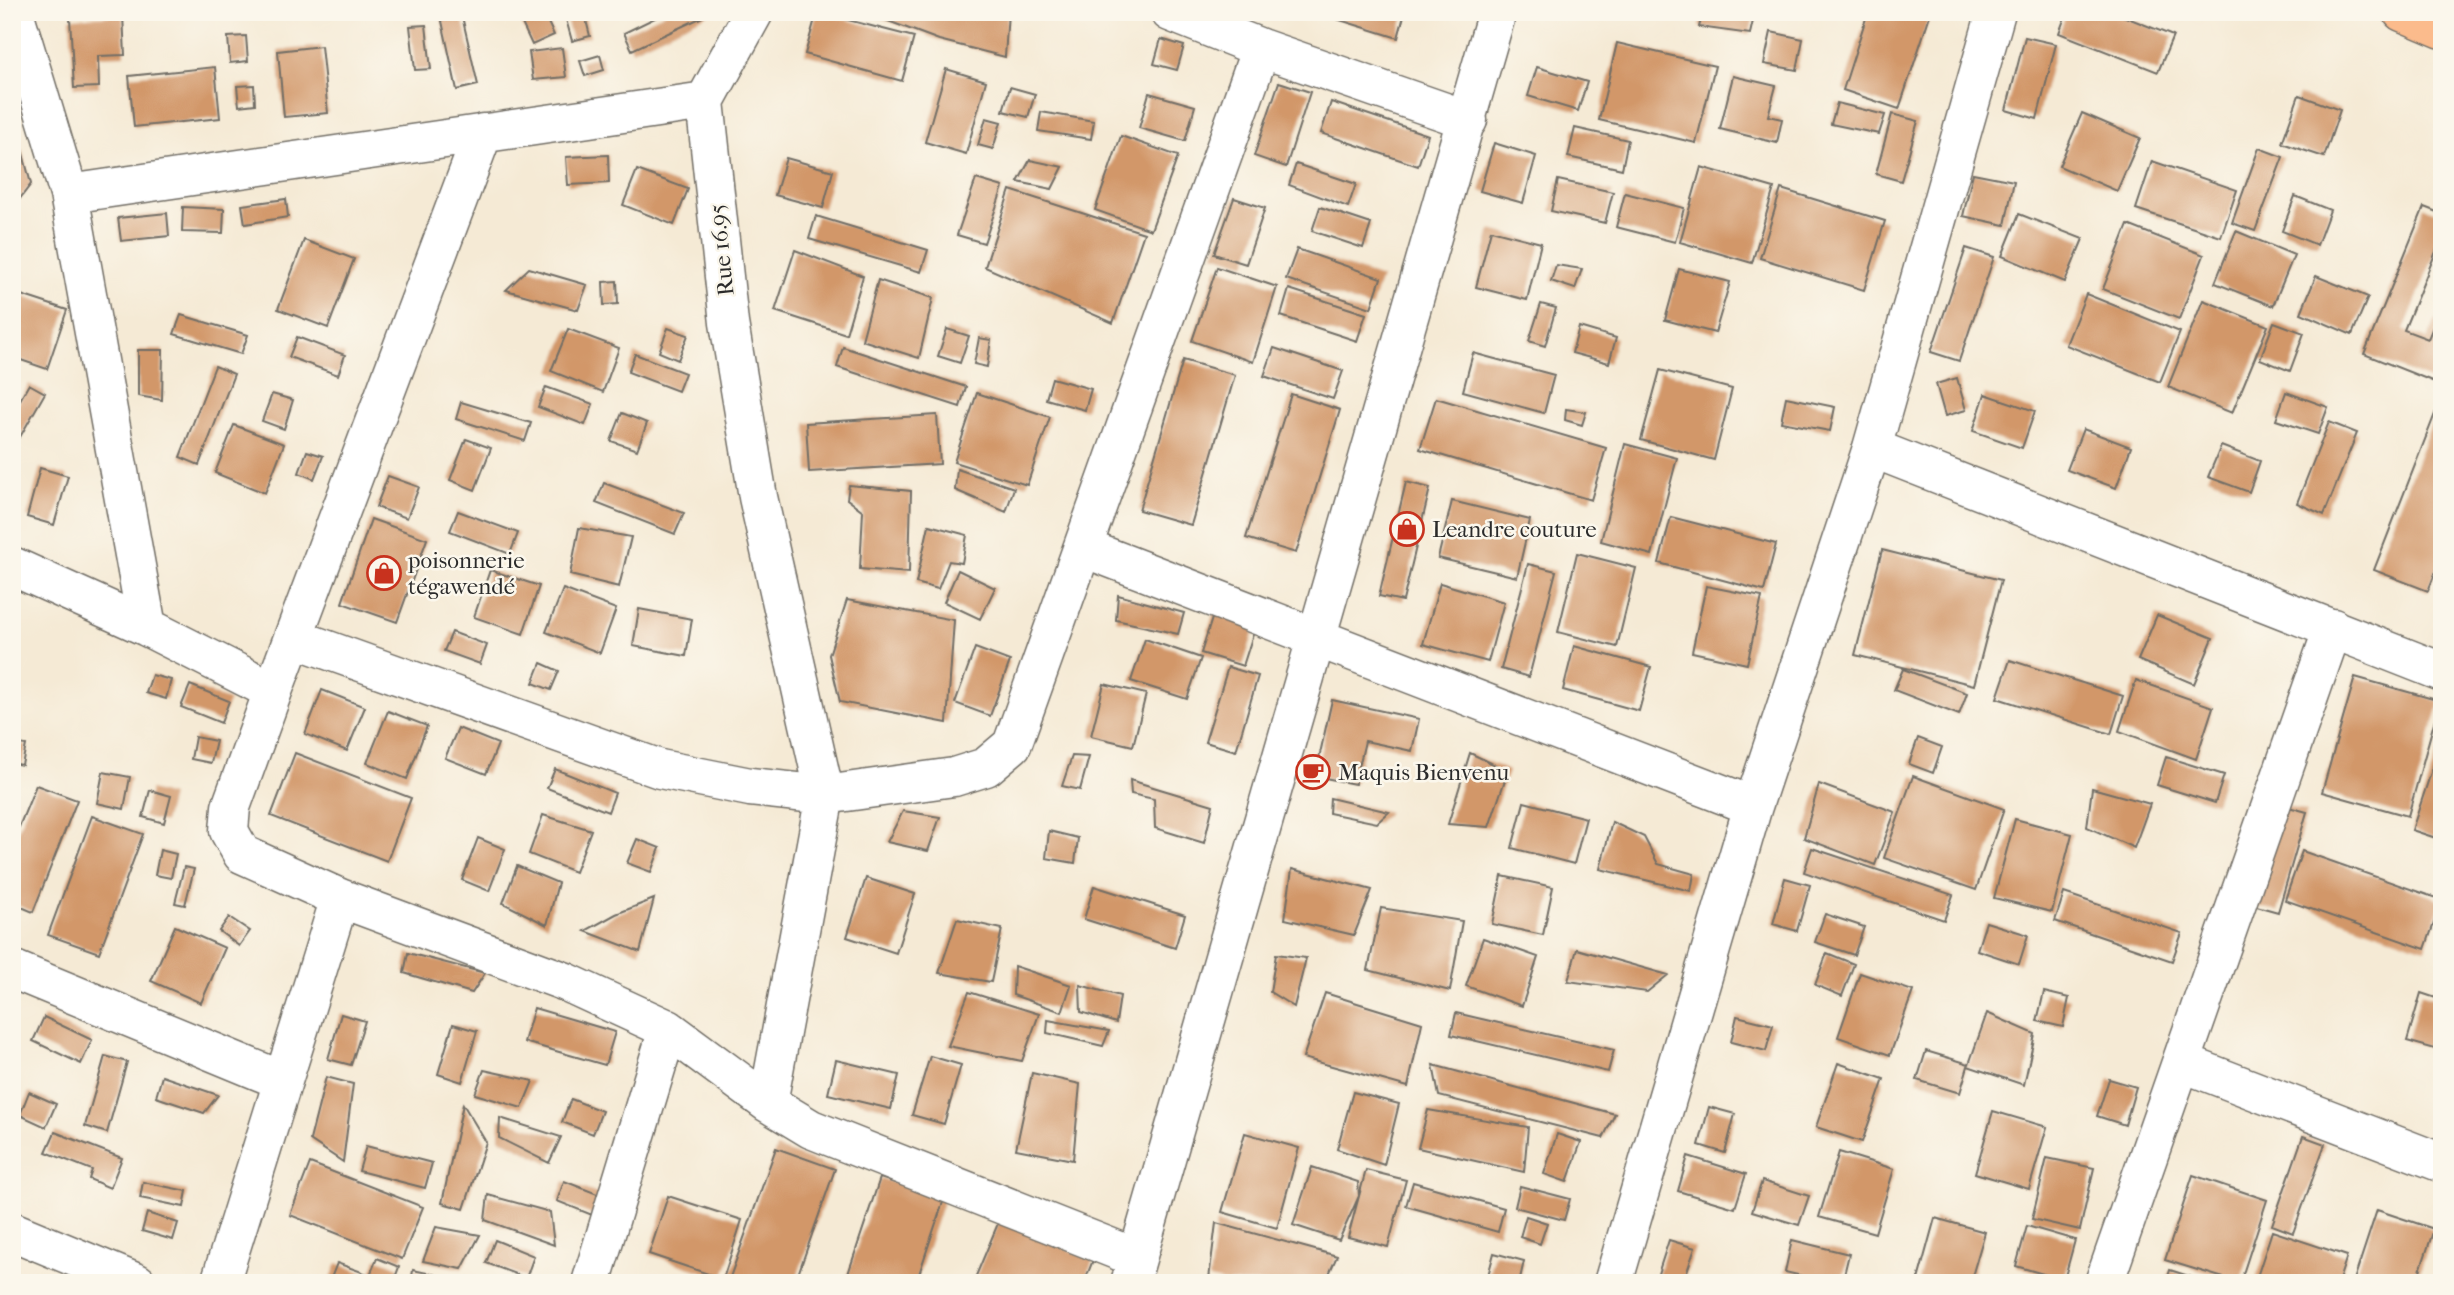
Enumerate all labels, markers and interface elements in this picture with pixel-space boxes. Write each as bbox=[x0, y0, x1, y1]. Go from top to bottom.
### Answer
street label: Rue 16.95 bbox=[703, 203, 740, 297]
shop icon: Leandre couture bbox=[1388, 510, 1426, 548]
place label: Leandre couture bbox=[1432, 516, 1597, 543]
place label: poisonnerie tégawendé bbox=[407, 547, 525, 600]
shop icon: poisonnerie tégawendé bbox=[365, 554, 403, 592]
cafe icon: Maquis Bienvenu bbox=[1294, 753, 1332, 791]
place label: Maquis Bienvenu bbox=[1338, 759, 1509, 786]

